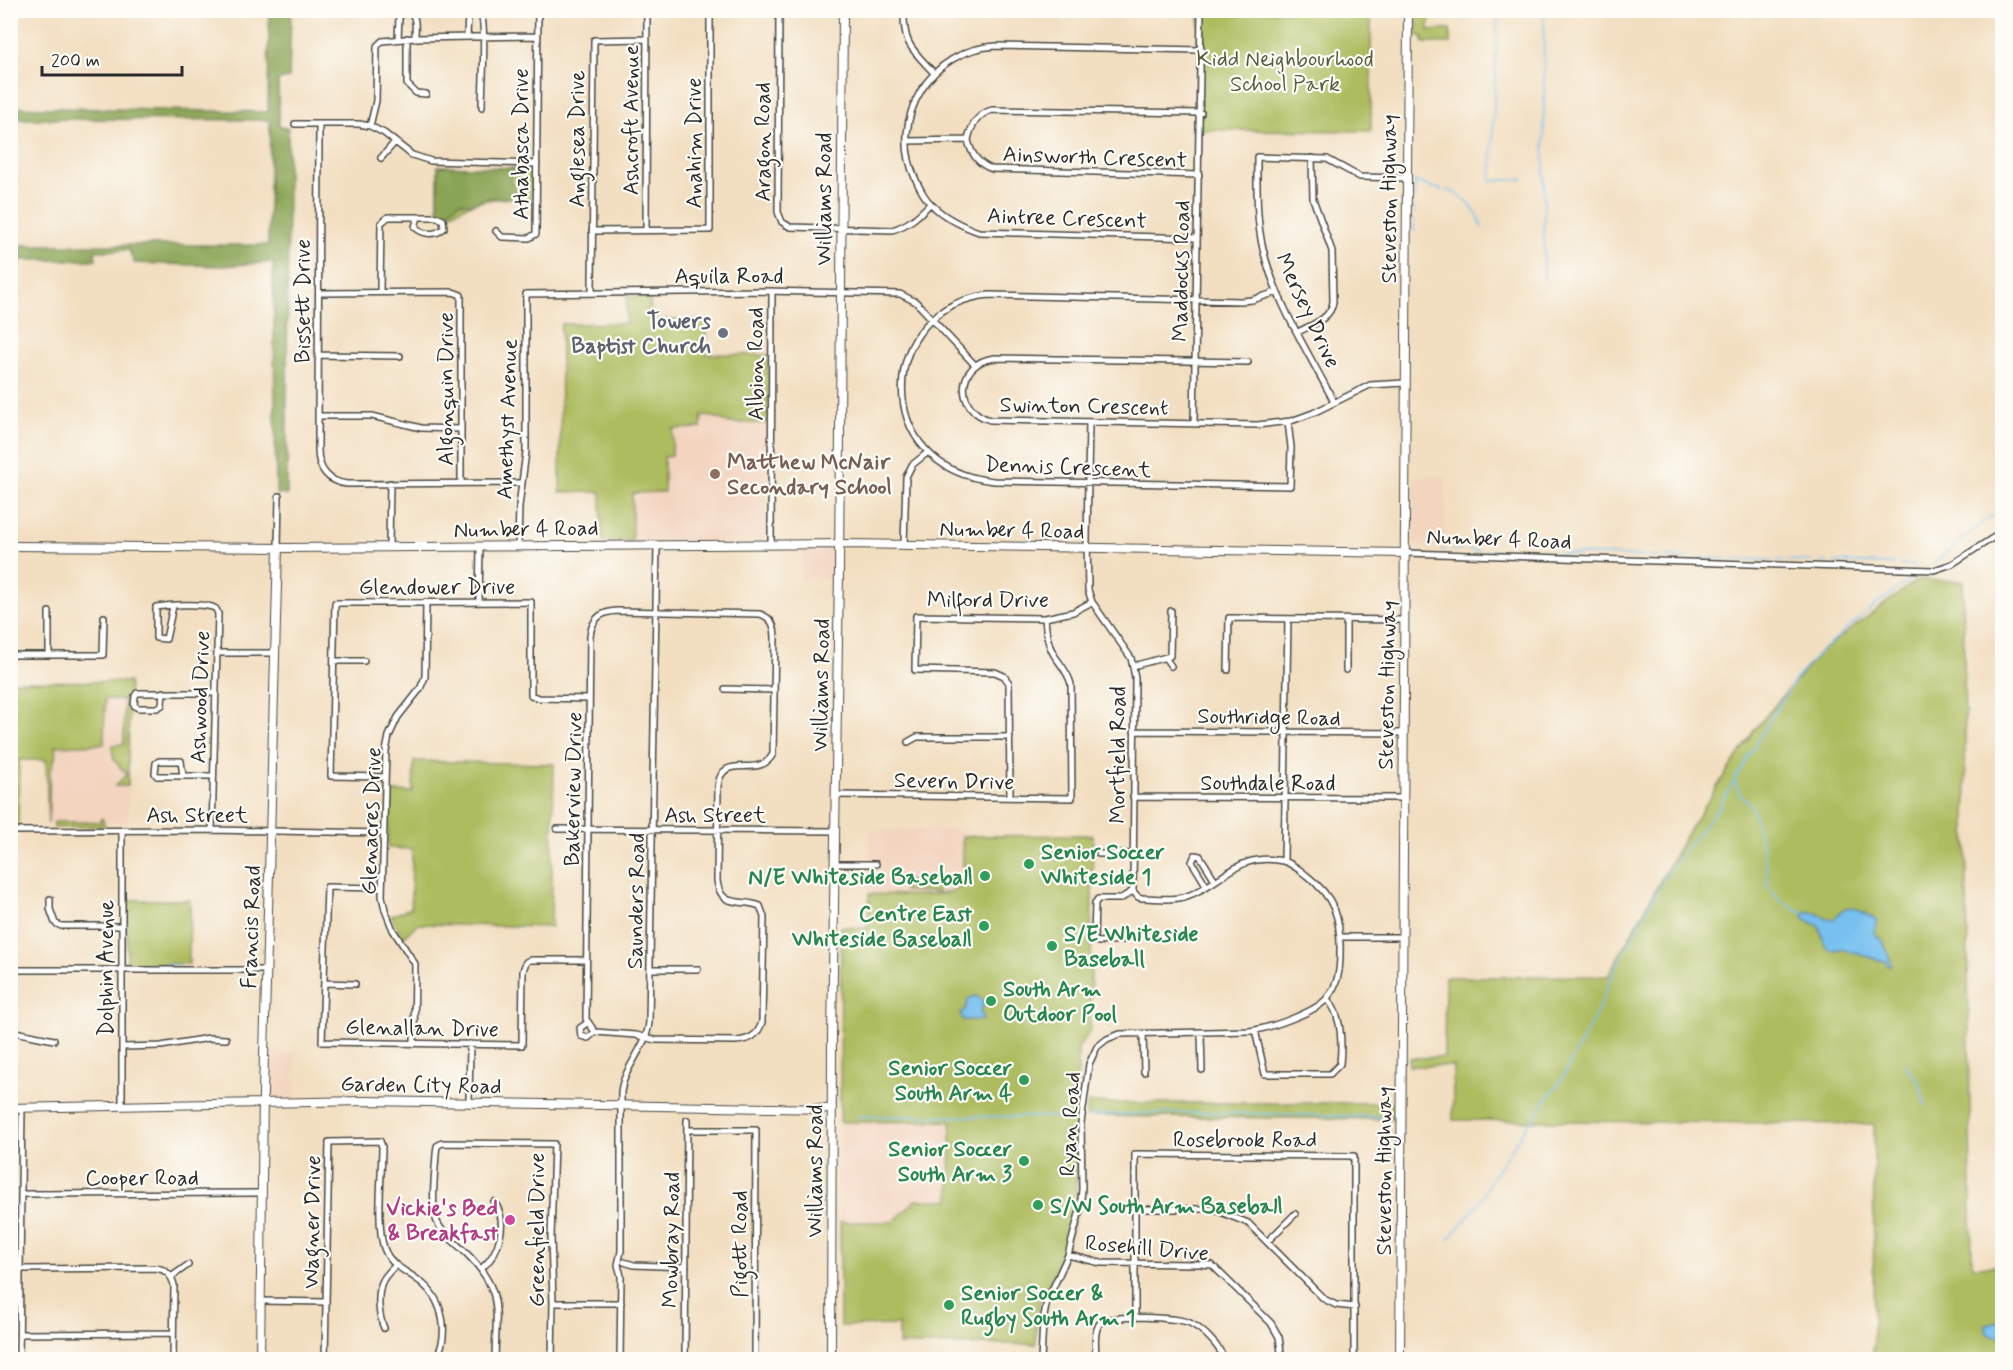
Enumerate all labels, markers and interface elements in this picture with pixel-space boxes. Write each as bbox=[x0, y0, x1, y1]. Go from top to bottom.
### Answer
scale bar bbox=[42, 39, 182, 77]
street label: Ashcroft Avenue bbox=[618, 45, 646, 195]
park label: Kidd Neighbourhood School Park bbox=[1196, 46, 1374, 99]
text: 200 m bbox=[51, 49, 100, 73]
street label: Athabasca Drive bbox=[508, 68, 536, 220]
street label: Anglesea Drive bbox=[564, 70, 595, 208]
street label: Anahim Drive bbox=[681, 78, 709, 208]
street label: Aragon Road bbox=[750, 82, 781, 202]
street label: Steveston Highway bbox=[1376, 114, 1407, 284]
street label: Williams Road bbox=[811, 132, 839, 266]
street label: Ainsworth Crescent bbox=[1002, 141, 1188, 175]
street label: Maddocks Road bbox=[1167, 200, 1197, 342]
street label: Aintree Crescent bbox=[987, 202, 1147, 236]
street label: Bissett Drive bbox=[290, 239, 318, 363]
street label: Mersey Drive bbox=[1268, 249, 1346, 373]
street label: Aquila Road bbox=[674, 263, 784, 291]
street label: Albion Road bbox=[743, 307, 771, 421]
place label: Towers Baptist Church bbox=[571, 308, 711, 361]
street label: Algonquin Drive bbox=[433, 312, 464, 466]
marker: Towers Baptist Church bbox=[716, 326, 730, 340]
street label: Amethyst Avenue bbox=[491, 338, 525, 500]
street label: Swinton Crescent bbox=[999, 392, 1168, 422]
place label: Matthew McNair Secondary School bbox=[727, 449, 892, 502]
street label: Dennis Crescent bbox=[984, 451, 1152, 485]
marker: Matthew McNair Secondary School bbox=[708, 467, 722, 481]
street label: Number 4 Road bbox=[453, 515, 599, 545]
street label: Number 4 Road bbox=[939, 516, 1085, 546]
street label: Number 4 Road bbox=[1426, 523, 1572, 557]
street label: Glendower Drive bbox=[359, 574, 515, 602]
street label: Milford Drive bbox=[927, 587, 1049, 617]
street label: Steveston Highway bbox=[1373, 600, 1406, 770]
street label: Williams Road bbox=[807, 618, 837, 752]
street label: Ashwood Drive bbox=[185, 630, 217, 764]
street label: Mortfield Road bbox=[1105, 686, 1133, 824]
street label: Southridge Road bbox=[1197, 703, 1341, 736]
street label: Bakerview Drive bbox=[559, 712, 589, 866]
street label: Glenacres Drive bbox=[355, 747, 389, 896]
street label: Severn Drive bbox=[894, 767, 1014, 797]
street label: Southdale Road bbox=[1200, 770, 1336, 798]
street label: Ash Street bbox=[146, 802, 248, 830]
street label: Ash Street bbox=[664, 802, 766, 830]
street label: Saunders Road bbox=[622, 833, 652, 969]
place label: Senior Soccer Whiteside 1 bbox=[1040, 839, 1165, 892]
marker: Senior Soccer Whiteside 1 bbox=[1022, 857, 1036, 871]
place label: N/E Whiteside Baseball bbox=[748, 864, 973, 892]
street label: Francis Road bbox=[236, 865, 268, 989]
marker: N/E Whiteside Baseball bbox=[978, 869, 992, 883]
street label: Dolphin Avenue bbox=[93, 900, 121, 1036]
place label: Centre East Whiteside Baseball bbox=[791, 901, 973, 954]
marker: Centre East Whiteside Baseball bbox=[977, 919, 991, 933]
place label: S/E Whiteside Baseball bbox=[1064, 921, 1198, 974]
marker: S/E Whiteside Baseball bbox=[1045, 939, 1059, 953]
place label: South Arm Outdoor Pool bbox=[1003, 976, 1117, 1029]
marker: South Arm Outdoor Pool bbox=[984, 994, 998, 1008]
street label: Glenallan Drive bbox=[345, 1014, 499, 1044]
place label: Senior Soccer South Arm 4 bbox=[888, 1055, 1013, 1108]
street label: Garden City Road bbox=[340, 1071, 502, 1101]
street label: Ryan Road bbox=[1054, 1071, 1088, 1177]
marker: Senior Soccer South Arm 4 bbox=[1017, 1073, 1031, 1087]
street label: Steveston Highway bbox=[1371, 1086, 1402, 1256]
street label: Williams Road bbox=[802, 1104, 830, 1238]
street label: Rosebrook Road bbox=[1173, 1127, 1317, 1155]
place label: Senior Soccer South Arm 3 bbox=[888, 1136, 1013, 1189]
street label: Greenfield Drive bbox=[524, 1153, 552, 1307]
marker: Senior Soccer South Arm 3 bbox=[1017, 1154, 1031, 1168]
street label: Wagner Drive bbox=[298, 1155, 331, 1289]
street label: Cooper Road bbox=[85, 1165, 199, 1193]
street label: Mowbray Road bbox=[657, 1172, 687, 1308]
street label: Pigott Road bbox=[727, 1190, 758, 1298]
place label: S/W South Arm Baseball bbox=[1050, 1193, 1283, 1221]
place label: Vickie's Bed & Breakfast bbox=[386, 1195, 499, 1248]
marker: S/W South Arm Baseball bbox=[1031, 1198, 1045, 1212]
marker: Vickie's Bed & Breakfast bbox=[503, 1213, 517, 1227]
street label: Rosehill Drive bbox=[1084, 1230, 1210, 1268]
place label: Senior Soccer & Rugby South Arm 1 bbox=[961, 1280, 1135, 1337]
marker: Senior Soccer & Rugby South Arm 1 bbox=[942, 1298, 956, 1312]

